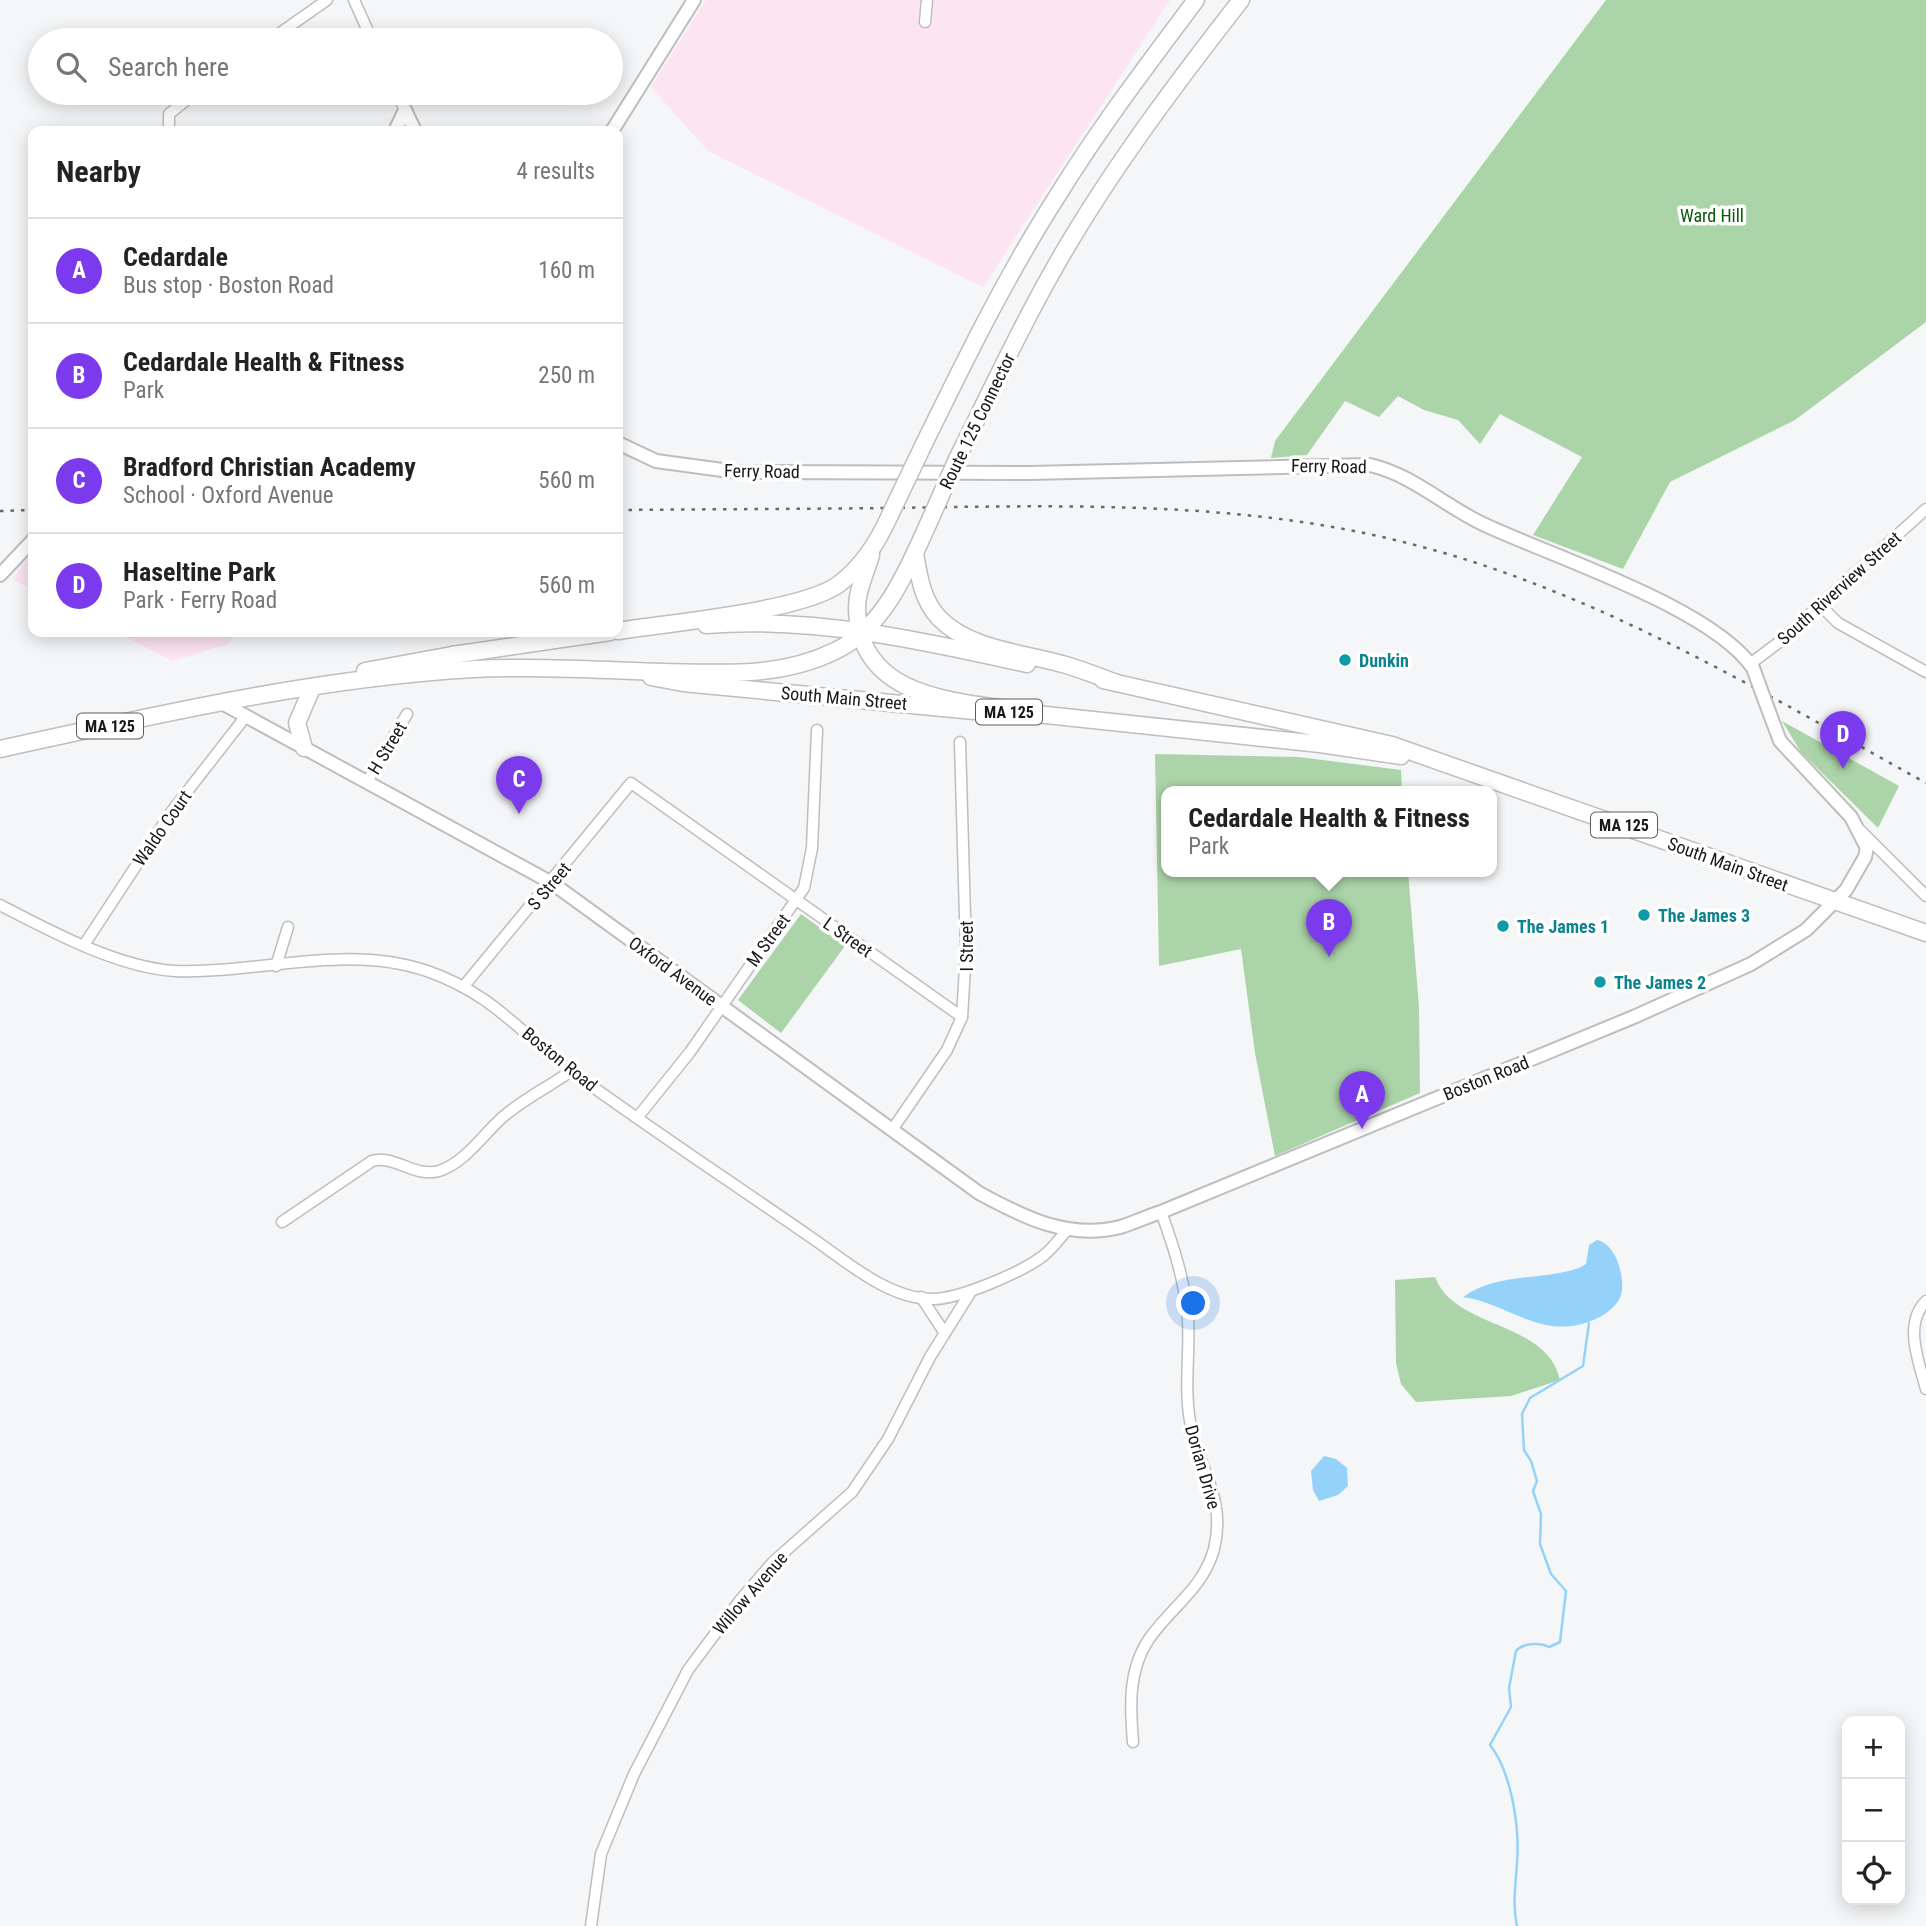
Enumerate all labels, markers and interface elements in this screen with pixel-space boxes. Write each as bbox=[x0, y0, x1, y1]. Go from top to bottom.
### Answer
search box bbox=[28, 28, 623, 105]
icon: search bbox=[52, 48, 90, 86]
text: Search here bbox=[108, 52, 229, 82]
text: Nearby bbox=[56, 154, 141, 189]
text: 4 results bbox=[517, 158, 595, 185]
park label: Ward Hill bbox=[1680, 205, 1744, 226]
text: Cedardale bbox=[123, 242, 228, 272]
text: A bbox=[72, 257, 86, 284]
text: 160 m bbox=[538, 257, 595, 284]
text: Bus stop · Boston Road bbox=[123, 272, 334, 299]
text: Cedardale Health & Fitness bbox=[123, 347, 405, 377]
street label: Route 125 Connector bbox=[935, 349, 1019, 493]
text: B bbox=[73, 362, 85, 389]
text: 250 m bbox=[538, 362, 595, 389]
text: Park bbox=[123, 377, 164, 404]
text: Bradford Christian Academy bbox=[123, 452, 416, 482]
street label: Ferry Road bbox=[1291, 455, 1367, 477]
street label: Ferry Road bbox=[724, 460, 800, 482]
text: C bbox=[72, 467, 86, 494]
text: 560 m bbox=[538, 467, 595, 494]
text: School · Oxford Avenue bbox=[123, 482, 334, 509]
street label: South Riverview Street bbox=[1773, 527, 1905, 649]
text: Haseltine Park bbox=[123, 557, 276, 587]
text: D bbox=[73, 572, 86, 599]
text: 560 m bbox=[538, 572, 595, 599]
text: Park · Ferry Road bbox=[123, 587, 277, 614]
place label: Dunkin bbox=[1359, 650, 1409, 671]
marker: Dunkin bbox=[1337, 652, 1353, 668]
street label: South Main Street bbox=[780, 682, 908, 714]
road number: MA 125 bbox=[976, 699, 1042, 724]
pin: D bbox=[1820, 711, 1866, 769]
road number: MA 125 bbox=[77, 713, 143, 738]
street label: H Street bbox=[363, 718, 411, 778]
pin: C bbox=[496, 756, 542, 814]
street label: Waldo Court bbox=[128, 786, 196, 870]
popup bbox=[1161, 786, 1497, 877]
text: Cedardale Health & Fitness bbox=[1188, 803, 1470, 833]
road number: MA 125 bbox=[1591, 812, 1657, 838]
street label: South Main Street bbox=[1665, 832, 1791, 896]
text: Park bbox=[1188, 833, 1229, 860]
street label: S Street bbox=[523, 858, 575, 914]
pin: B bbox=[1306, 899, 1352, 957]
place label: The James 3 bbox=[1658, 905, 1750, 926]
marker: The James 3 bbox=[1636, 907, 1652, 923]
street label: M Street bbox=[742, 910, 794, 970]
street label: L Street bbox=[820, 913, 876, 961]
place label: The James 1 bbox=[1517, 916, 1609, 937]
marker: The James 1 bbox=[1495, 918, 1511, 934]
street label: I Street bbox=[956, 921, 977, 971]
street label: Oxford Avenue bbox=[625, 932, 721, 1010]
place label: The James 2 bbox=[1614, 972, 1706, 993]
marker: The James 2 bbox=[1592, 974, 1608, 990]
street label: Boston Road bbox=[518, 1022, 602, 1096]
street label: Boston Road bbox=[1440, 1051, 1532, 1105]
pin: A bbox=[1339, 1071, 1385, 1129]
your location bbox=[1176, 1286, 1210, 1320]
street label: Dorian Drive bbox=[1181, 1423, 1225, 1511]
street label: Willow Avenue bbox=[708, 1547, 792, 1639]
map controls bbox=[1842, 1716, 1905, 1905]
button: + bbox=[1842, 1716, 1905, 1779]
button: − bbox=[1842, 1779, 1905, 1842]
button: locate bbox=[1842, 1842, 1905, 1905]

